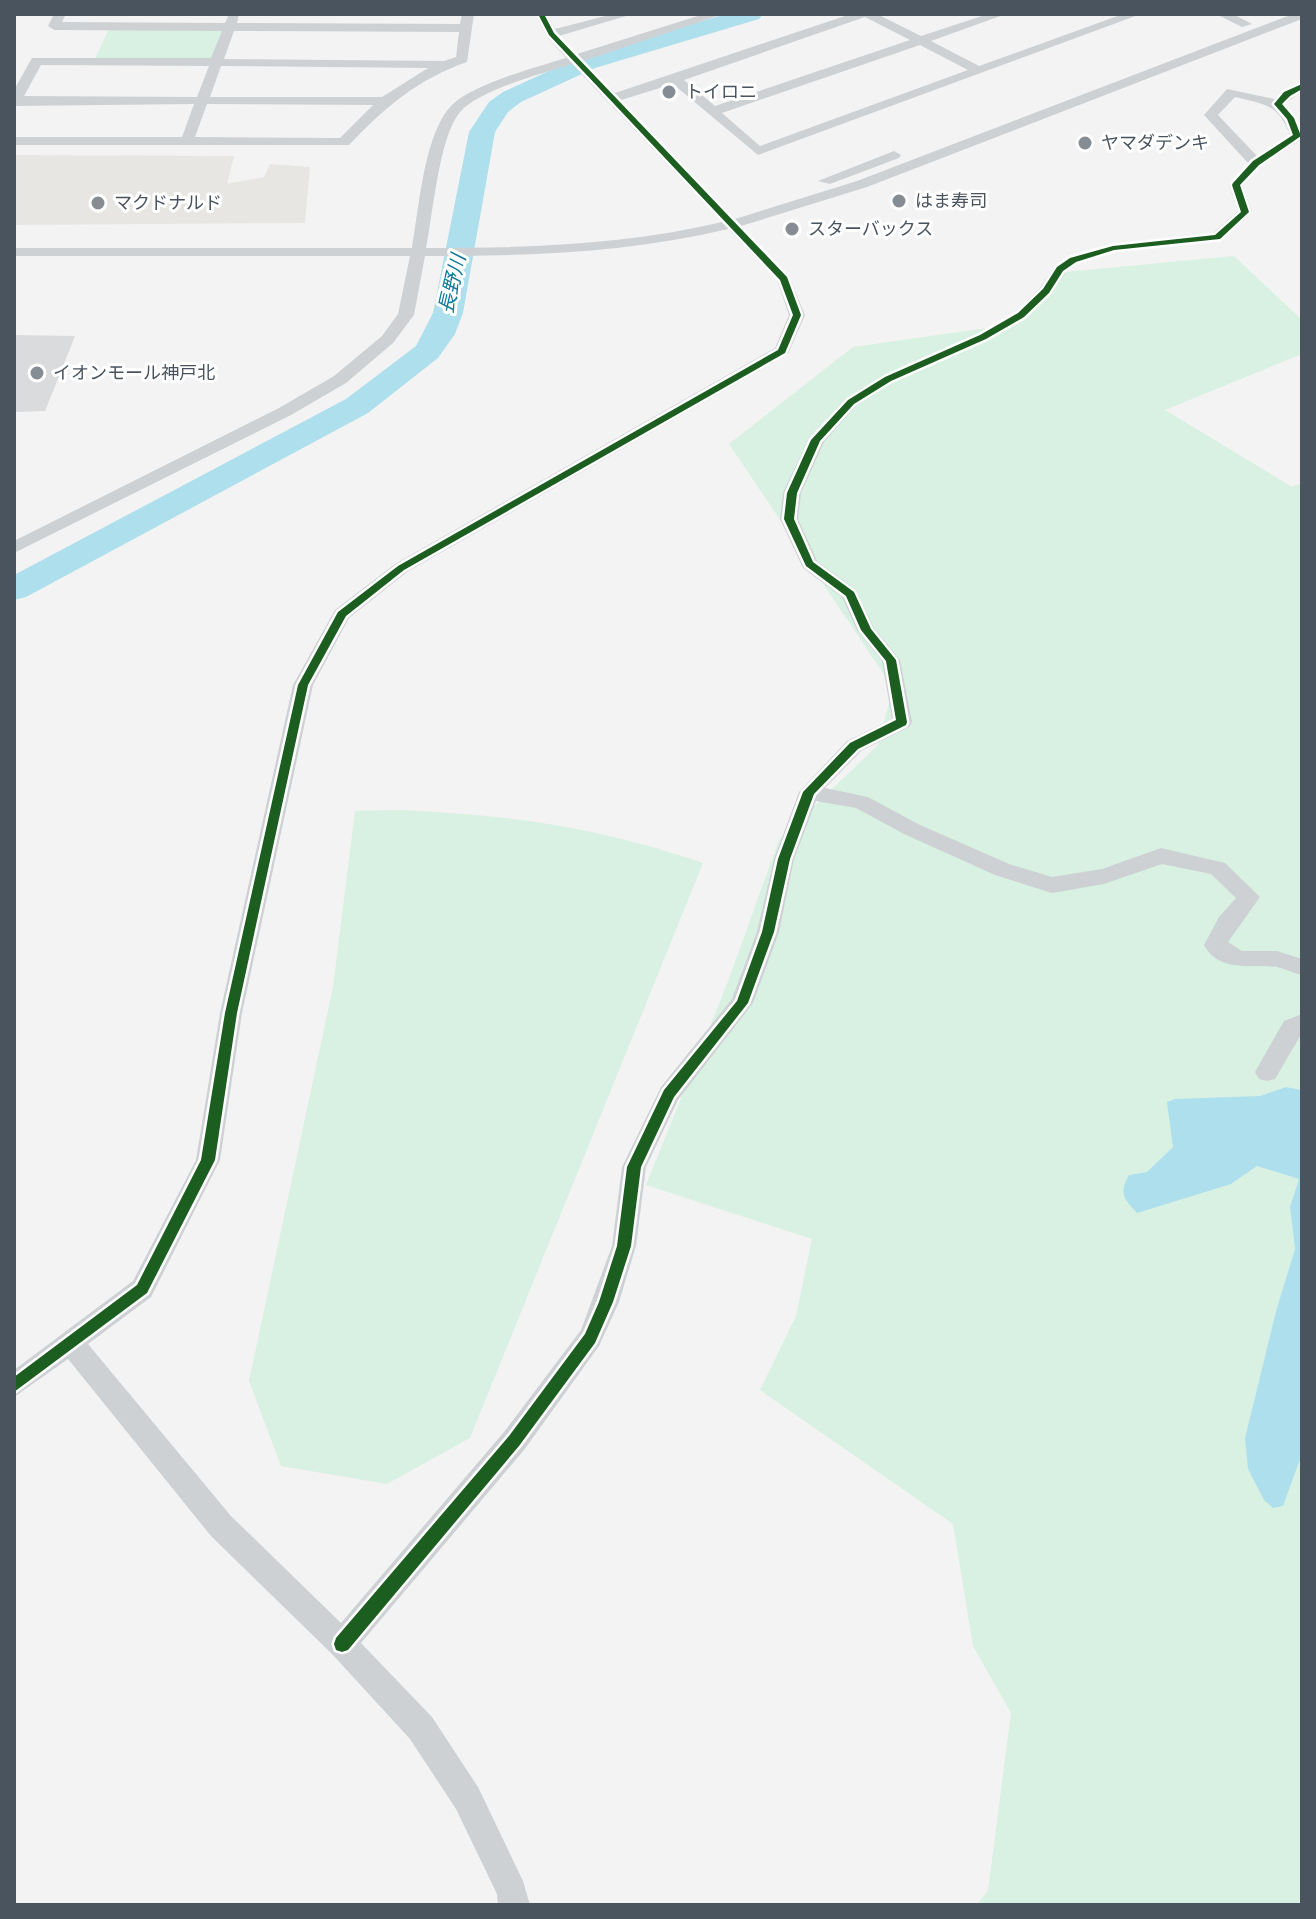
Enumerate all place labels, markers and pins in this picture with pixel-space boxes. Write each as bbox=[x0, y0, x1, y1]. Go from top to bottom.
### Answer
place label: トイロニ bbox=[685, 82, 757, 103]
marker: トイロニ bbox=[660, 83, 678, 101]
place label: ヤマダデンキ bbox=[1101, 133, 1209, 154]
marker: ヤマダデンキ bbox=[1076, 134, 1094, 152]
place label: はま寿司 bbox=[915, 191, 987, 212]
marker: はま寿司 bbox=[890, 192, 908, 210]
place label: マクドナルド bbox=[114, 193, 222, 214]
marker: マクドナルド bbox=[89, 194, 107, 212]
place label: スターバックス bbox=[808, 219, 933, 240]
marker: スターバックス bbox=[783, 220, 801, 238]
place label: イオンモール神戸北 bbox=[53, 363, 215, 384]
marker: イオンモール神戸北 bbox=[28, 364, 46, 382]

